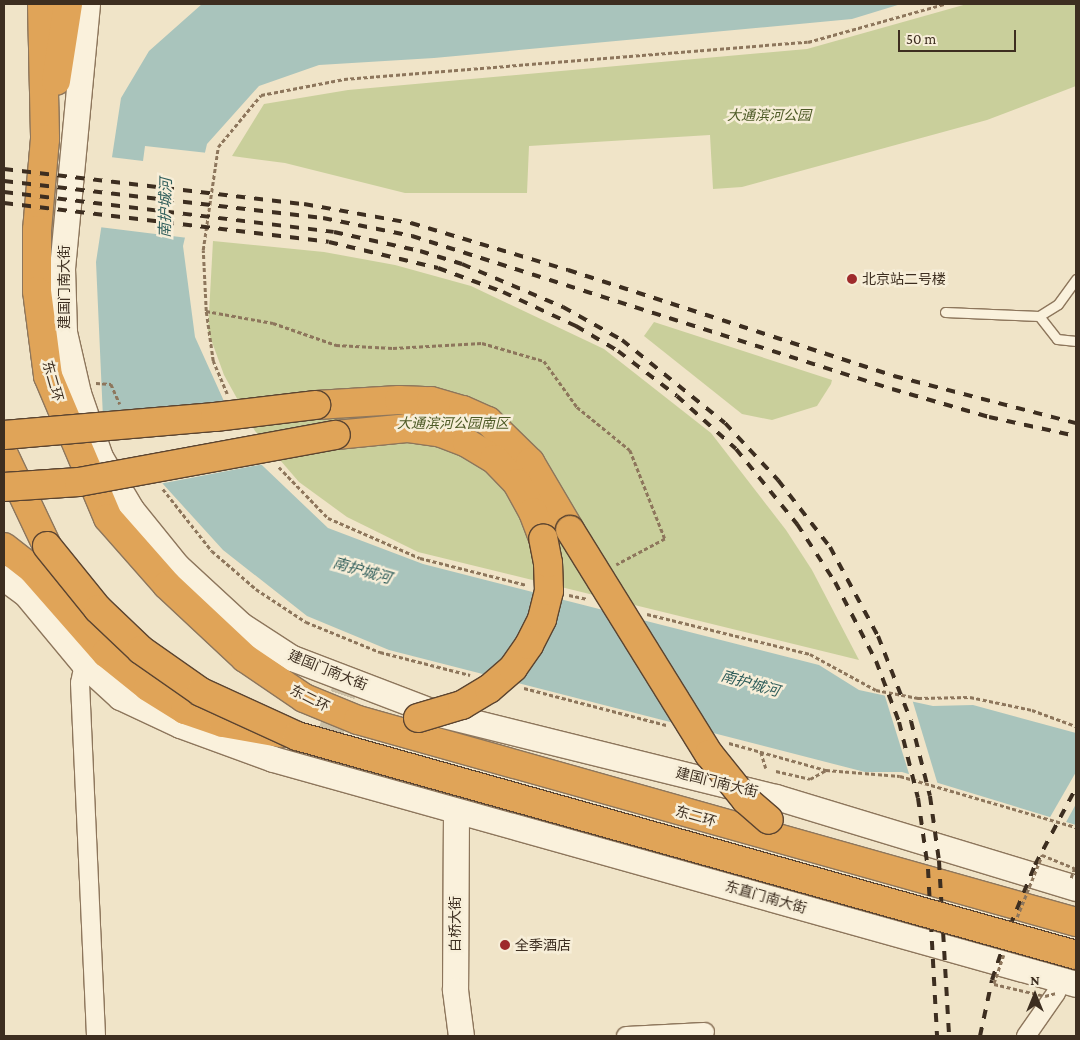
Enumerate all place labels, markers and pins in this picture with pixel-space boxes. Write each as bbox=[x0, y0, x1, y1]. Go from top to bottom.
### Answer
place label: 北京站二号楼 bbox=[862, 271, 946, 287]
marker: 北京站二号楼 bbox=[846, 273, 858, 285]
place label: 全季酒店 bbox=[515, 937, 571, 953]
marker: 全季酒店 bbox=[499, 939, 511, 951]

